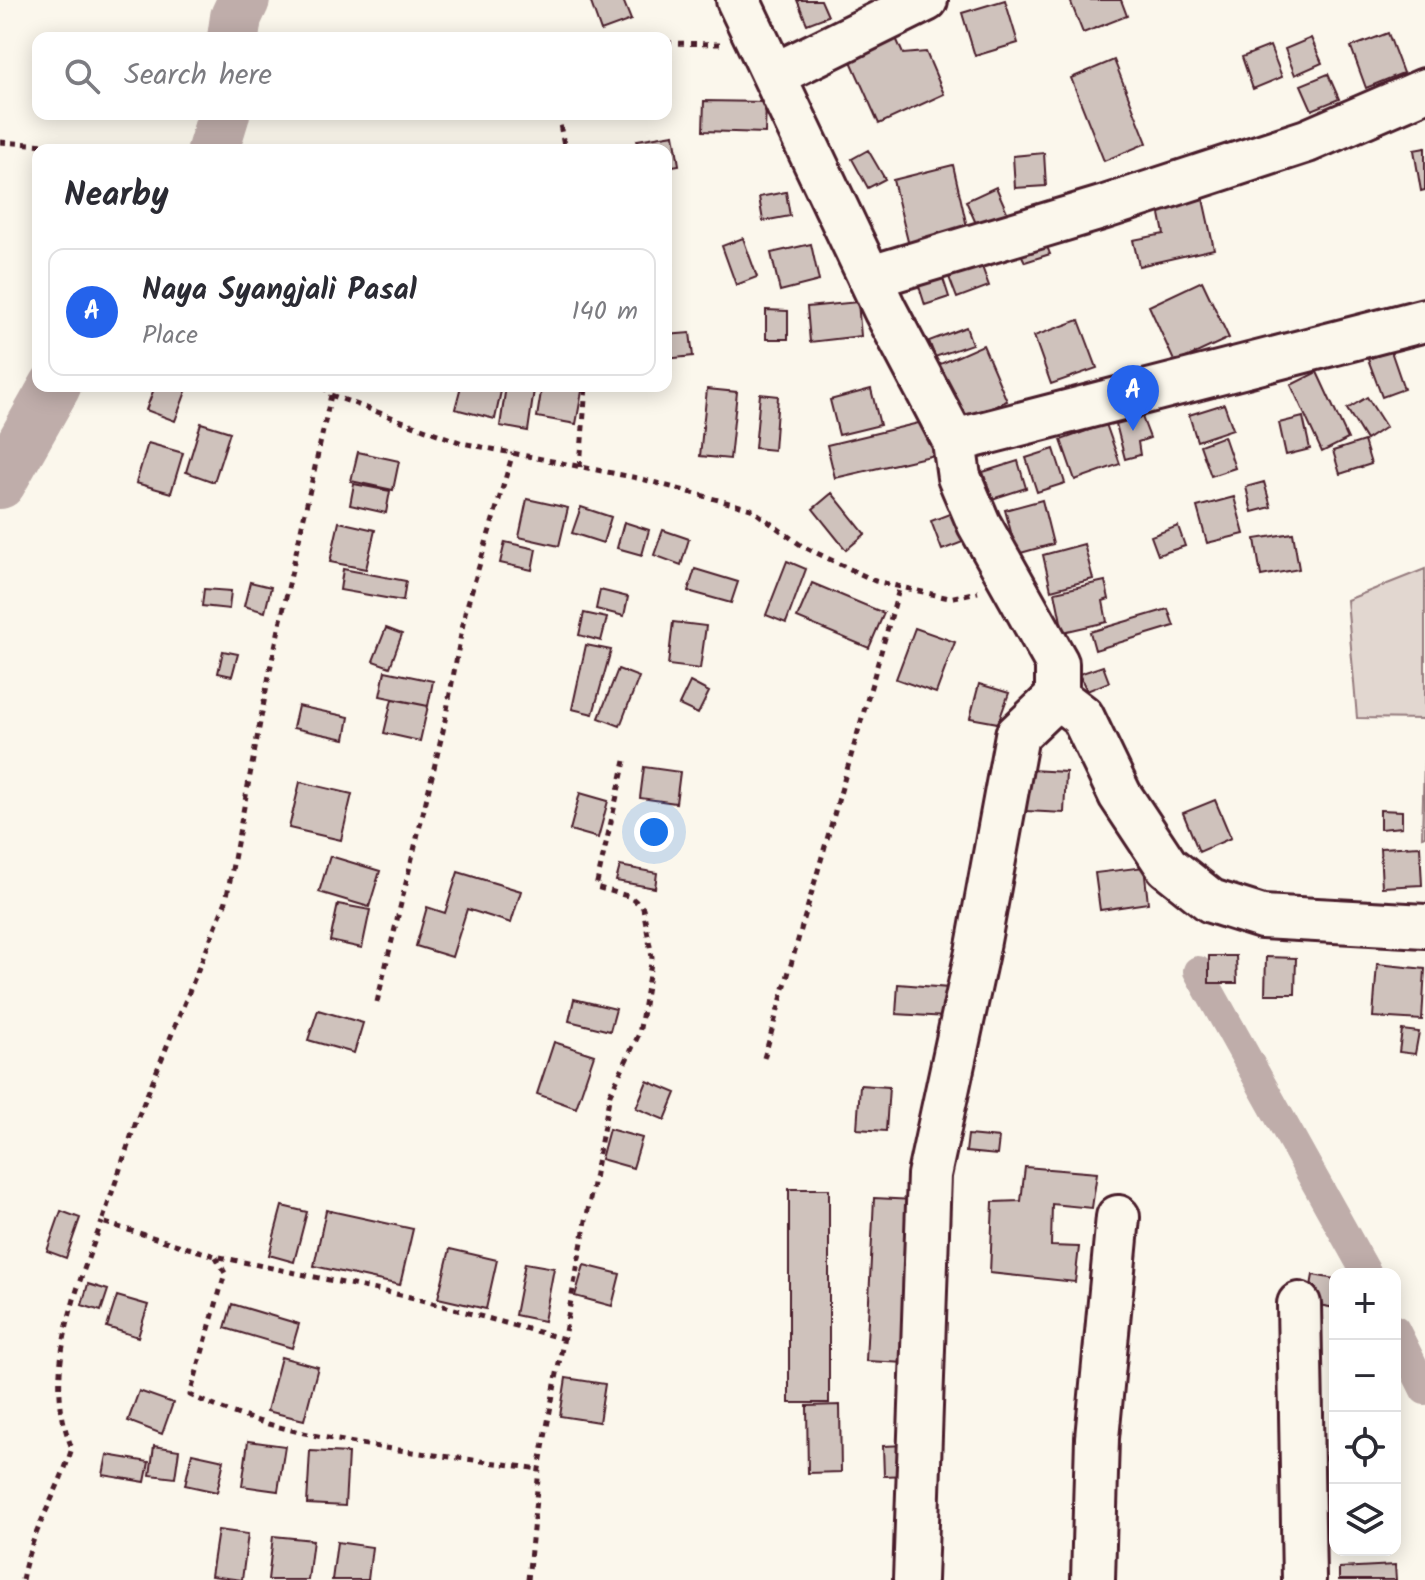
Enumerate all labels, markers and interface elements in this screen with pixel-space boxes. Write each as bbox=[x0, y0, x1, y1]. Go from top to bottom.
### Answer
search box bbox=[32, 32, 672, 120]
text: Search here bbox=[124, 52, 272, 100]
icon: search bbox=[60, 54, 104, 98]
text: Nearby bbox=[64, 169, 169, 223]
text: Naya Syangjali Pasal bbox=[142, 267, 417, 315]
text: A bbox=[84, 291, 100, 333]
text: 140 m bbox=[571, 291, 638, 333]
text: Place bbox=[142, 315, 198, 357]
pin: A bbox=[1107, 365, 1159, 431]
your location bbox=[634, 812, 674, 852]
map controls bbox=[1329, 1268, 1401, 1556]
button: + bbox=[1329, 1268, 1401, 1340]
button: − bbox=[1329, 1340, 1401, 1412]
button: locate bbox=[1329, 1412, 1401, 1484]
button: layers bbox=[1329, 1484, 1401, 1556]

